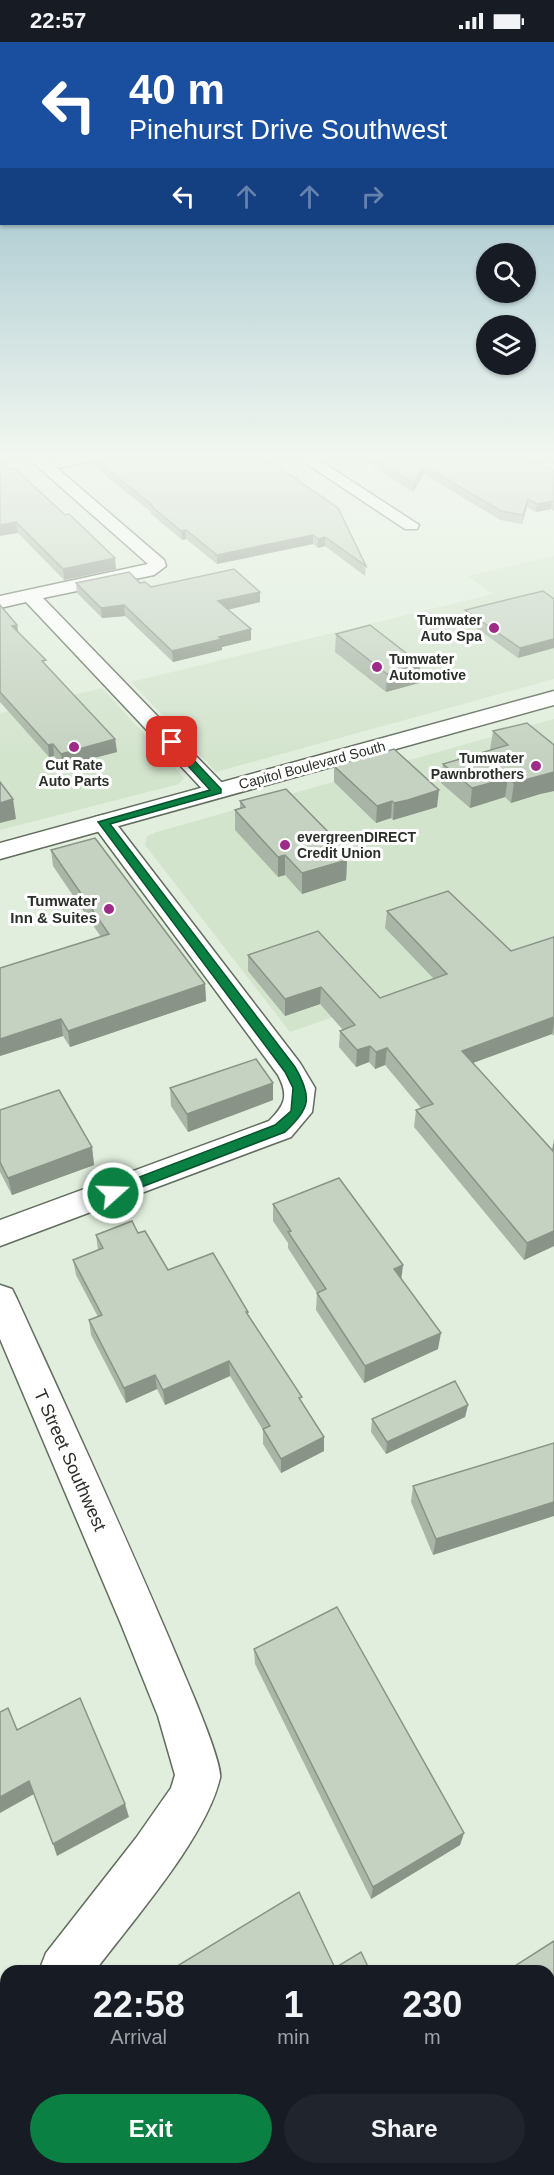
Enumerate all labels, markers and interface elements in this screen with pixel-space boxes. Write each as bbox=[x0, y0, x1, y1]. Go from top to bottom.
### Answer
text: 22:57 bbox=[30, 8, 86, 33]
icon: left bbox=[30, 66, 108, 144]
text: 40 m bbox=[129, 66, 225, 113]
text: Pinehurst Drive Southwest bbox=[129, 115, 447, 145]
icon: left bbox=[167, 180, 200, 213]
icon: ahead bbox=[230, 180, 263, 213]
icon: ahead bbox=[293, 180, 326, 213]
icon: right bbox=[356, 180, 389, 213]
map controls bbox=[476, 243, 536, 375]
button: search bbox=[476, 243, 536, 303]
button: layers bbox=[476, 315, 536, 375]
place label: Tumwater Auto Spa bbox=[417, 612, 483, 644]
marker: Tumwater Auto Spa bbox=[487, 621, 501, 635]
place label: Tumwater Automotive bbox=[389, 651, 466, 683]
marker: Tumwater Automotive bbox=[370, 660, 384, 674]
pin bbox=[146, 716, 197, 767]
icon: arrive bbox=[155, 725, 188, 758]
street label: Capitol Boulevard South bbox=[237, 738, 387, 792]
marker: Cut Rate Auto Parts bbox=[67, 740, 81, 754]
place label: Tumwater Pawnbrothers bbox=[431, 750, 525, 782]
place label: Cut Rate Auto Parts bbox=[39, 757, 110, 789]
marker: Tumwater Pawnbrothers bbox=[529, 759, 543, 773]
place label: evergreenDIRECT Credit Union bbox=[297, 829, 416, 861]
marker: evergreenDIRECT Credit Union bbox=[278, 838, 292, 852]
place label: Tumwater Inn & Suites bbox=[10, 892, 97, 926]
marker: Tumwater Inn & Suites bbox=[102, 902, 116, 916]
position arrow bbox=[81, 1161, 145, 1225]
street label: T Street Southwest bbox=[30, 1386, 110, 1534]
text: 22:58 bbox=[93, 1984, 185, 2025]
text: 1 bbox=[283, 1984, 303, 2025]
text: 230 bbox=[402, 1984, 462, 2025]
text: Arrival bbox=[110, 2026, 167, 2048]
text: min bbox=[277, 2026, 310, 2048]
text: m bbox=[424, 2026, 441, 2048]
button: Exit bbox=[30, 2094, 272, 2163]
button: Share bbox=[284, 2094, 525, 2163]

